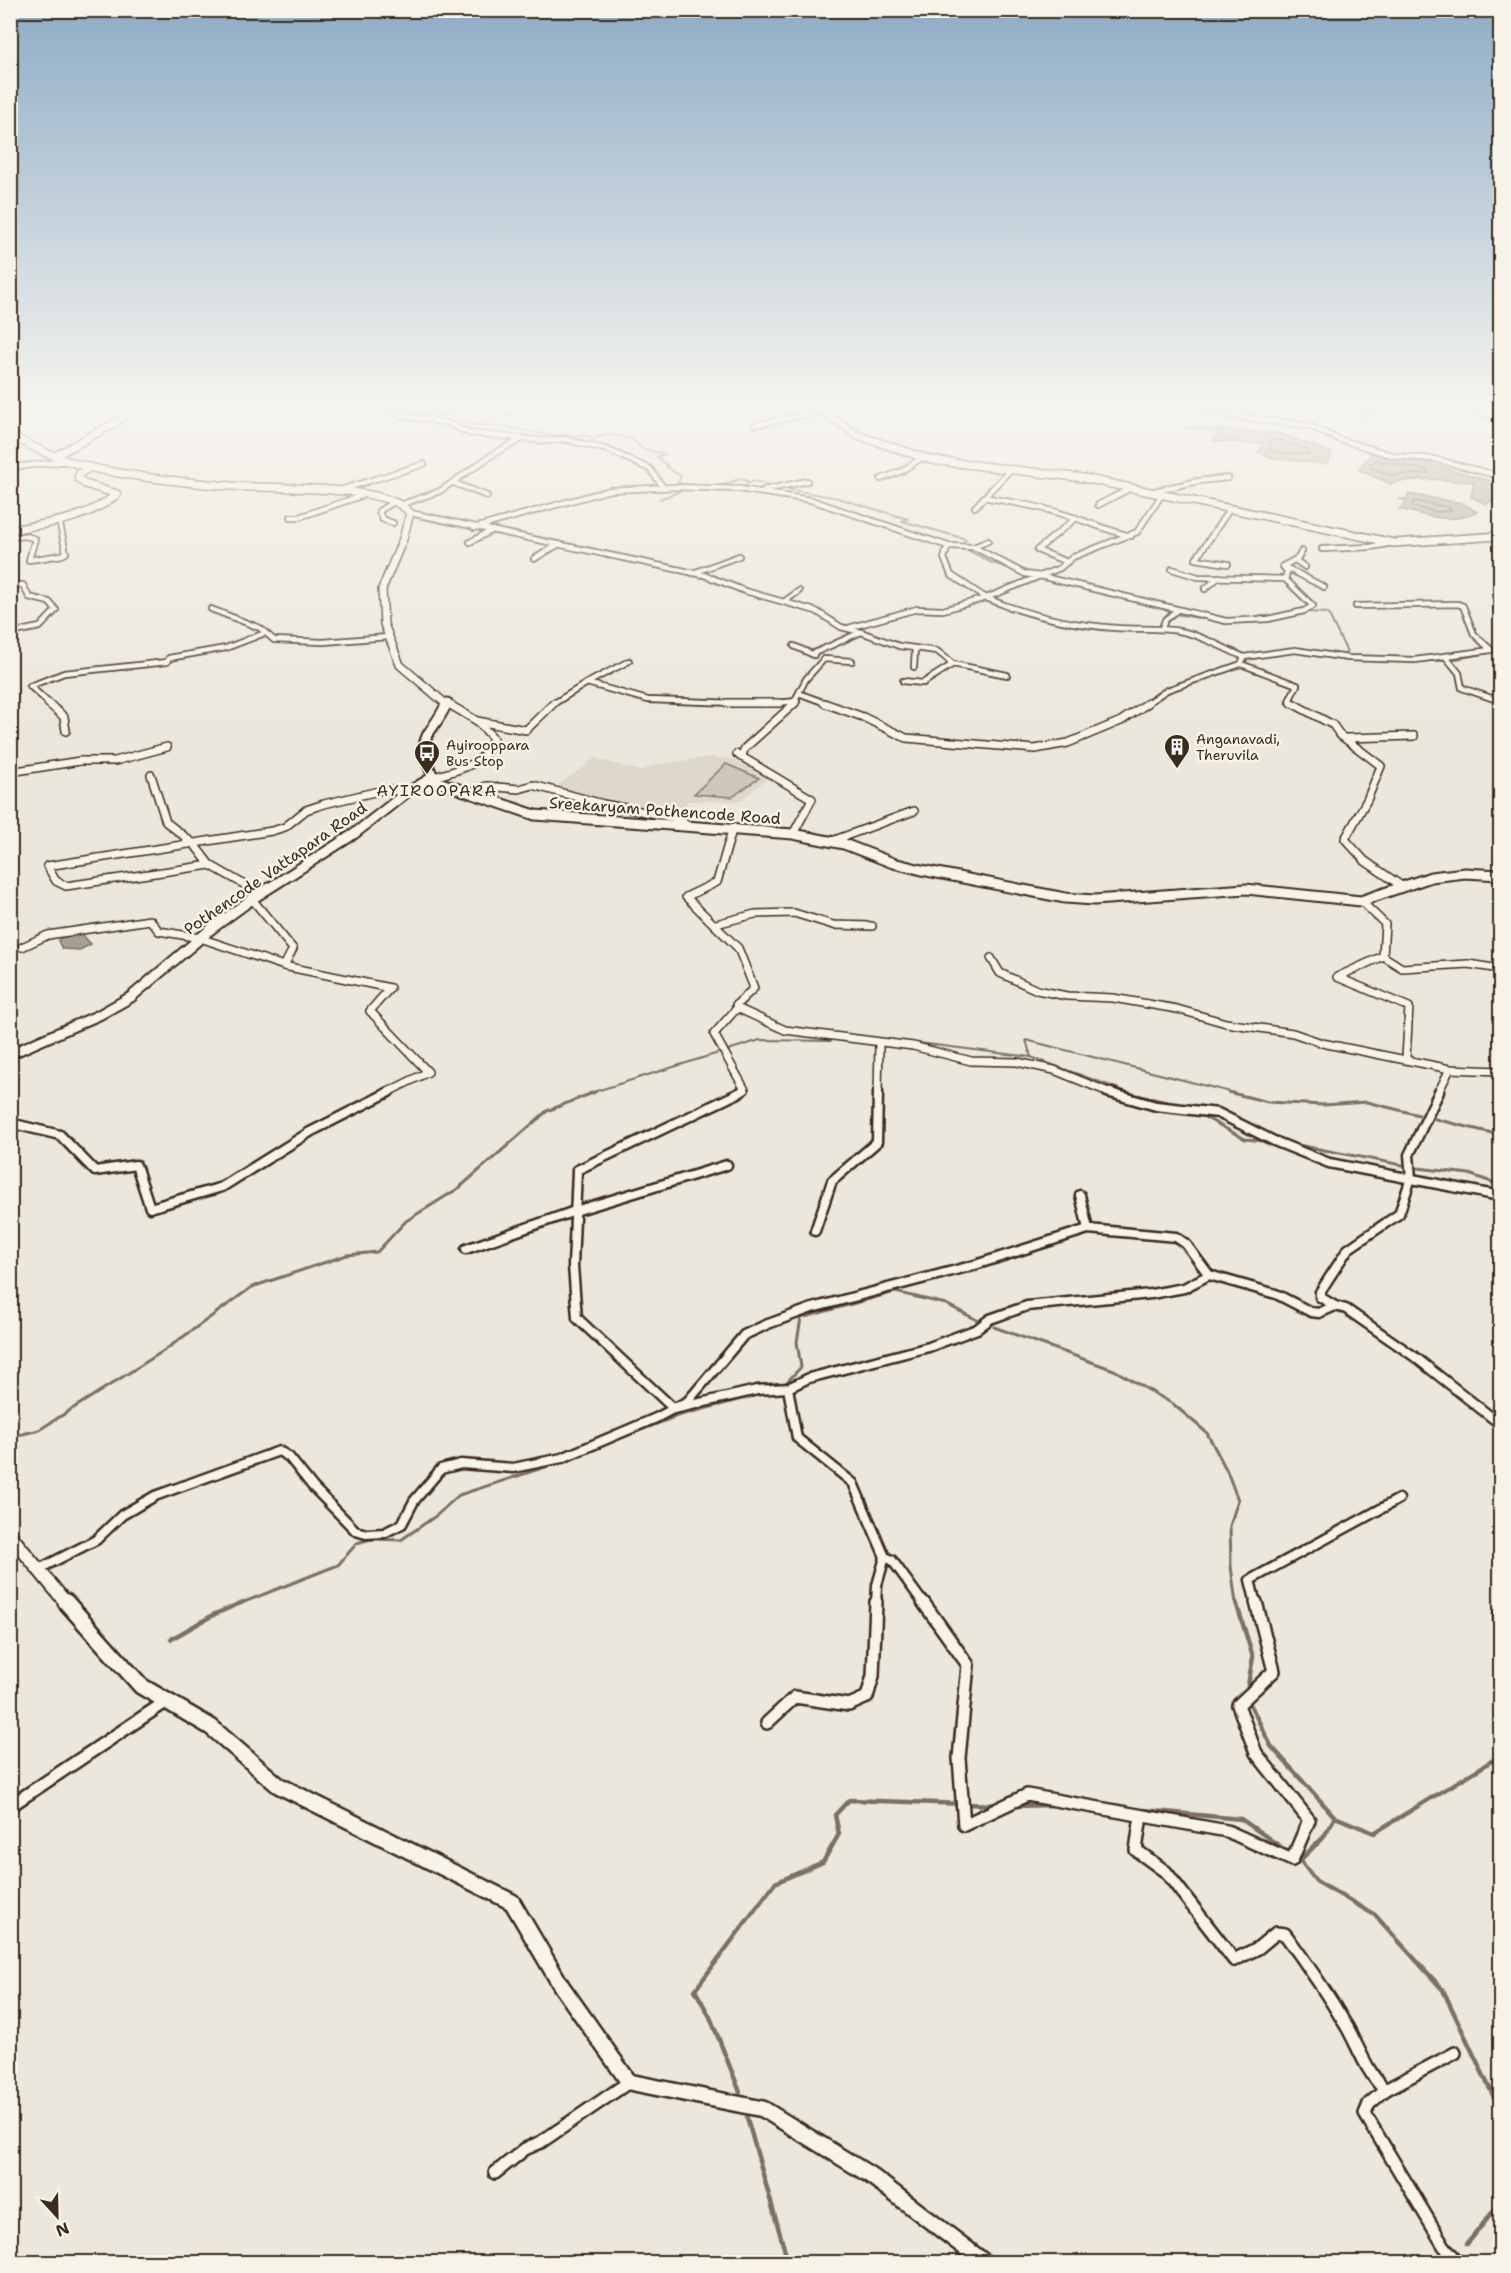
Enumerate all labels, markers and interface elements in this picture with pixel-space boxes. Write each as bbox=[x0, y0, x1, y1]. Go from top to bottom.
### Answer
place label: Anganavadi, Theruvila bbox=[1196, 730, 1280, 764]
building icon: Anganavadi, Theruvila bbox=[1162, 732, 1192, 770]
place label: Ayirooppara Bus Stop bbox=[446, 736, 530, 770]
bus stop icon: Ayirooppara Bus Stop bbox=[412, 738, 442, 776]
district label: AYIROOPARA bbox=[377, 780, 498, 801]
street label: Sreekaryam Pothencode Road bbox=[548, 792, 782, 829]
street label: Pothencode Vattapara Road bbox=[180, 797, 371, 940]
north arrow bbox=[27, 2186, 87, 2246]
text: N bbox=[53, 2217, 72, 2242]

